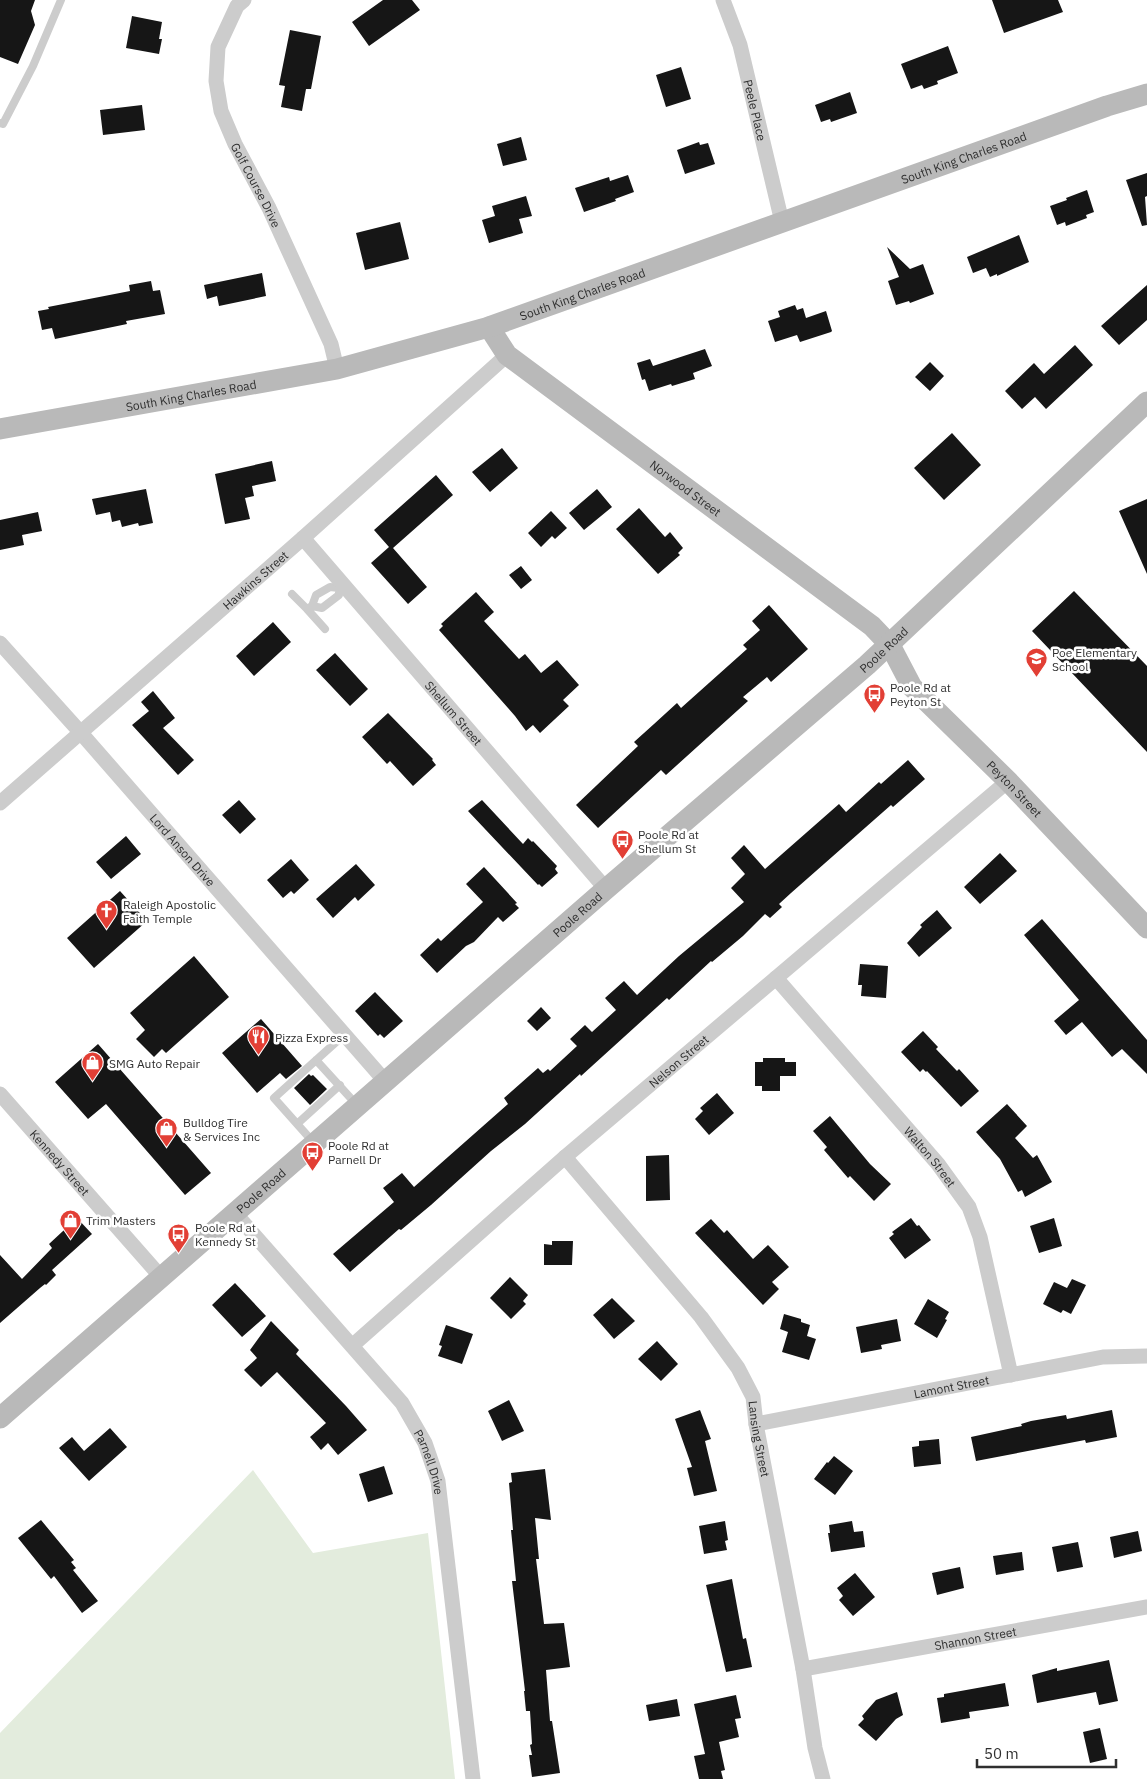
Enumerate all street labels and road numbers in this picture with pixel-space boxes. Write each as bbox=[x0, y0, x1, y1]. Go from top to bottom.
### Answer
street label: Peele Place bbox=[741, 78, 770, 143]
street label: South King Charles Road bbox=[899, 128, 1028, 187]
street label: Golf Course Drive bbox=[228, 140, 285, 230]
street label: South King Charles Road bbox=[517, 264, 647, 323]
street label: South King Charles Road bbox=[125, 376, 257, 414]
street label: Norwood Street bbox=[647, 456, 724, 519]
street label: Hawkins Street bbox=[219, 547, 291, 612]
street label: Poole Road bbox=[856, 623, 911, 676]
street label: Shellum Street bbox=[422, 678, 486, 748]
street label: Peyton Street bbox=[984, 757, 1046, 820]
street label: Lord Anson Drive bbox=[147, 810, 219, 889]
street label: Poole Road bbox=[549, 889, 605, 940]
street label: Nelson Street bbox=[645, 1031, 711, 1090]
street label: Walton Street bbox=[901, 1123, 959, 1190]
street label: Kennedy Street bbox=[27, 1126, 93, 1198]
street label: Poole Road bbox=[233, 1165, 289, 1216]
street label: Lamont Street bbox=[912, 1372, 990, 1401]
street label: Lansing Street bbox=[746, 1400, 773, 1478]
street label: Parnell Drive bbox=[411, 1426, 447, 1496]
street label: Shannon Street bbox=[933, 1623, 1018, 1653]

